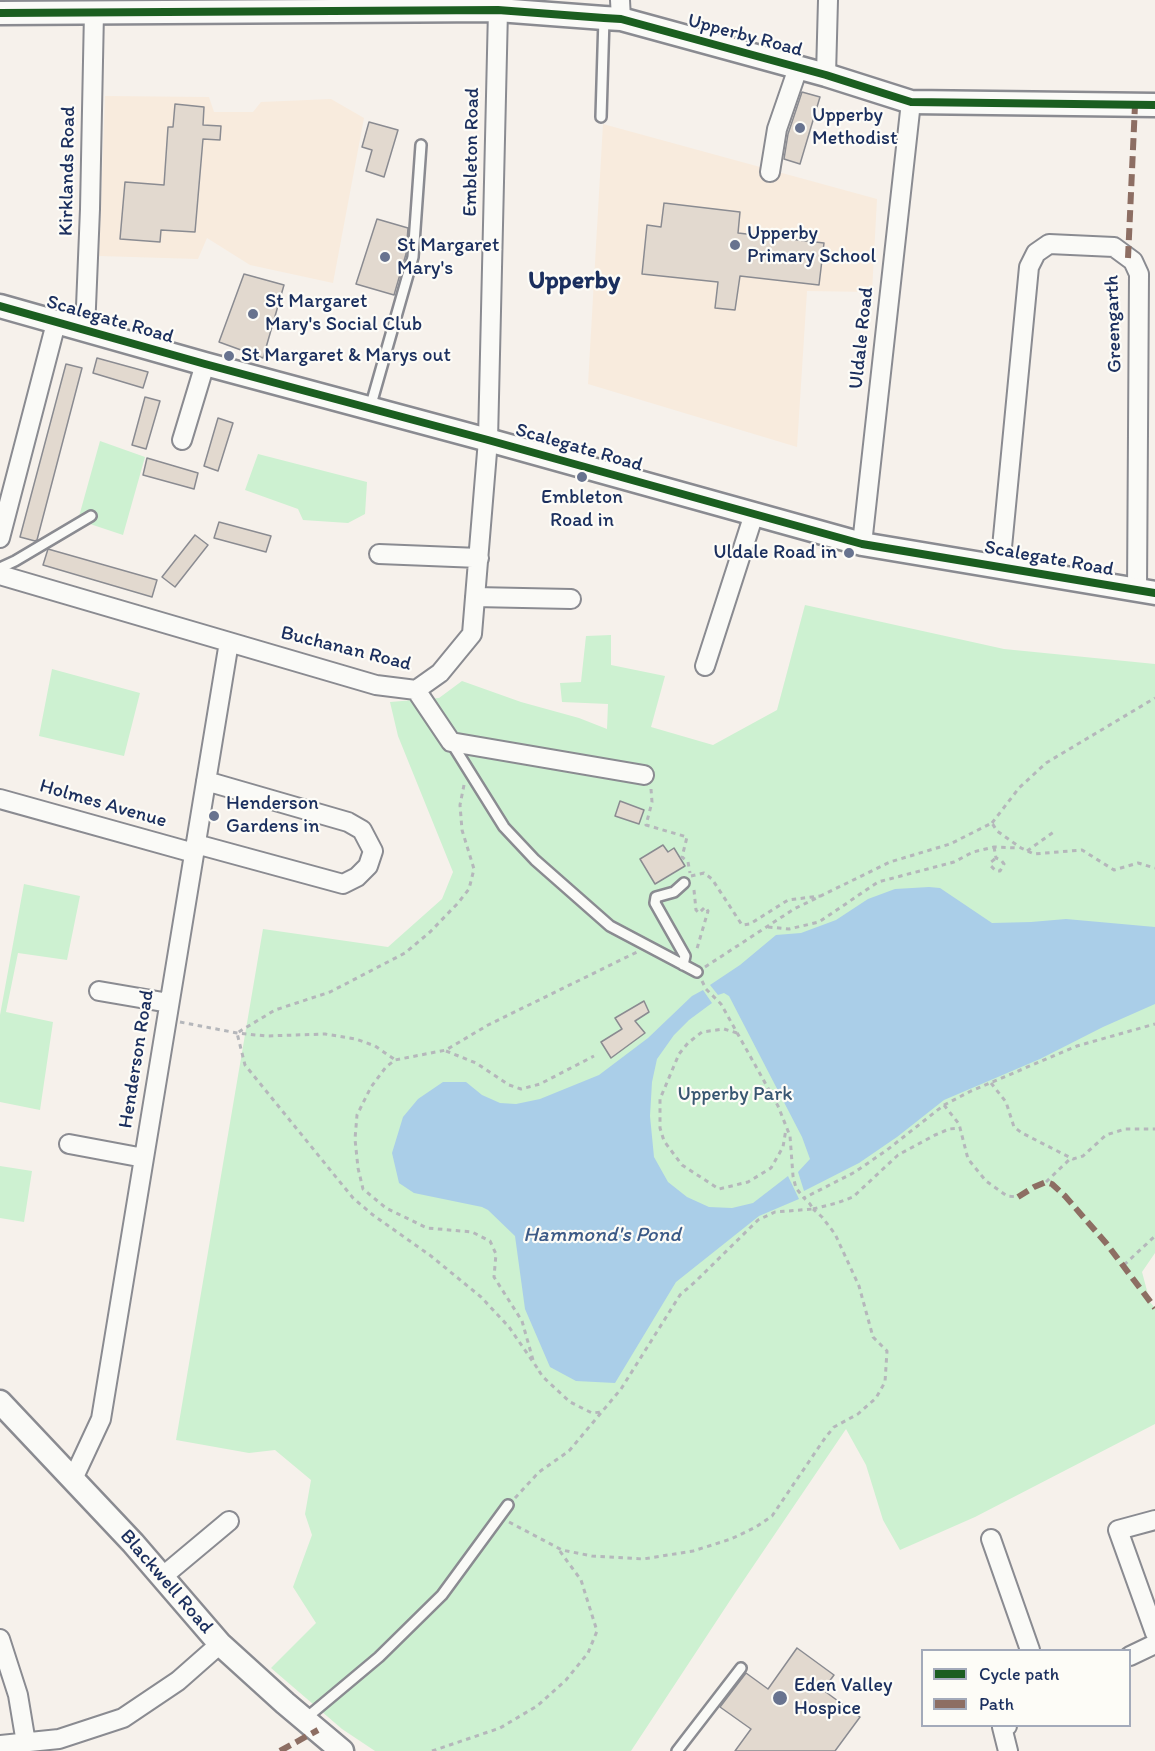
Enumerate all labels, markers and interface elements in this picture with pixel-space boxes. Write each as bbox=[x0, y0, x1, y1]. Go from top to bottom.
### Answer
street label: Upperby Road bbox=[685, 9, 805, 63]
street label: Embleton Road bbox=[459, 87, 485, 217]
place label: Upperby Methodist bbox=[812, 104, 897, 151]
street label: Kirklands Road bbox=[55, 106, 81, 236]
marker: Upperby Methodist bbox=[793, 121, 807, 135]
place label: Upperby Primary School bbox=[747, 222, 876, 269]
place label: St Margaret Mary's bbox=[397, 234, 499, 281]
marker: Upperby Primary School bbox=[728, 238, 742, 252]
marker: St Margaret Mary's bbox=[378, 250, 392, 264]
district label: Upperby bbox=[528, 265, 620, 297]
street label: Greengarth bbox=[1100, 275, 1128, 373]
street label: Uldale Road bbox=[845, 286, 879, 390]
street label: Scalegate Road bbox=[43, 290, 177, 350]
place label: St Margaret Mary's Social Club bbox=[265, 290, 422, 337]
marker: St Margaret Mary's Social Club bbox=[246, 307, 260, 321]
place label: St Margaret & Marys out bbox=[241, 344, 451, 368]
marker: St Margaret & Marys out bbox=[222, 349, 236, 363]
street label: Scalegate Road bbox=[512, 418, 646, 478]
marker: Embleton Road in bbox=[575, 470, 589, 484]
place label: Embleton Road in bbox=[541, 486, 623, 533]
street label: Scalegate Road bbox=[982, 536, 1116, 582]
place label: Uldale Road in bbox=[713, 541, 837, 565]
marker: Uldale Road in bbox=[842, 546, 856, 560]
street label: Buchanan Road bbox=[278, 621, 414, 677]
street label: Holmes Avenue bbox=[37, 774, 169, 834]
place label: Henderson Gardens in bbox=[226, 792, 320, 839]
marker: Henderson Gardens in bbox=[207, 809, 221, 823]
street label: Henderson Road bbox=[114, 988, 160, 1130]
park label: Upperby Park bbox=[678, 1083, 792, 1107]
water label: Hammond's Pond bbox=[523, 1223, 681, 1249]
street label: Blackwell Road bbox=[114, 1525, 218, 1639]
legend bbox=[921, 1649, 1131, 1727]
text: Cycle path bbox=[979, 1663, 1059, 1685]
place label: Eden Valley Hospice bbox=[794, 1674, 892, 1721]
marker: Eden Valley Hospice bbox=[771, 1689, 789, 1707]
text: Path bbox=[979, 1693, 1014, 1715]

